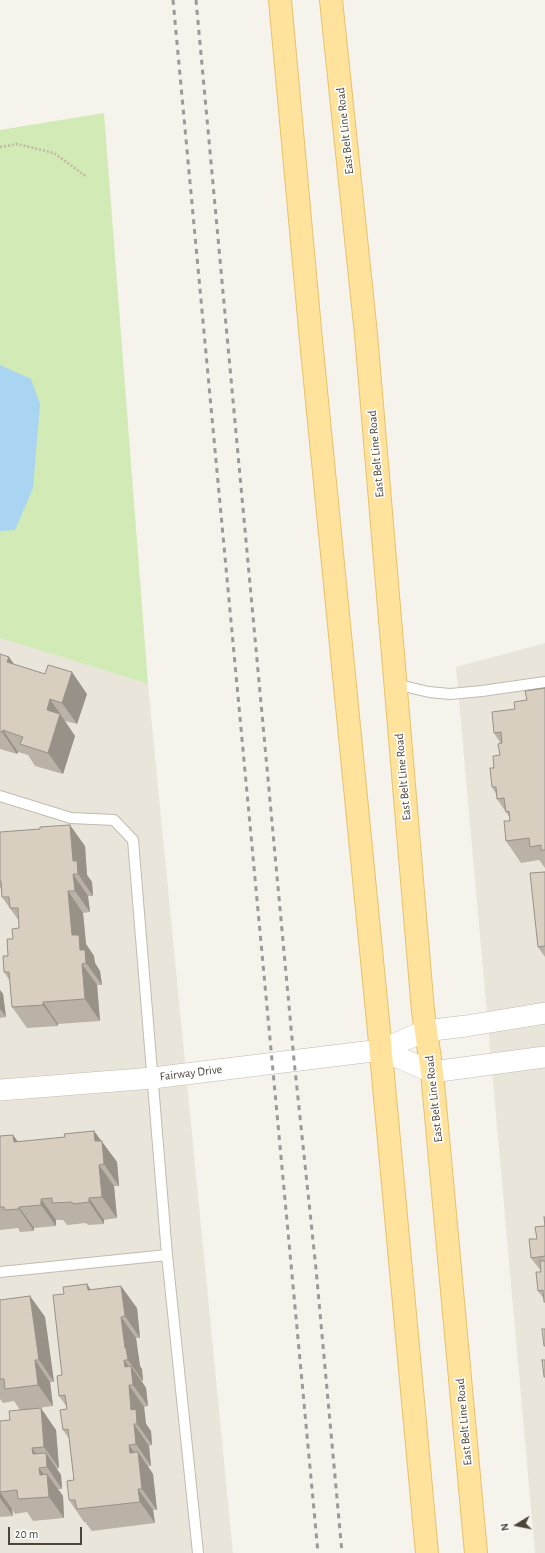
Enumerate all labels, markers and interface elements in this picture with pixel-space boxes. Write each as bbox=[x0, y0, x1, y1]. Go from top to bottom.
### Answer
street label: East Belt Line Road bbox=[333, 87, 357, 175]
street label: East Belt Line Road bbox=[365, 410, 387, 498]
street label: East Belt Line Road bbox=[392, 733, 414, 821]
street label: East Belt Line Road bbox=[422, 1055, 446, 1143]
street label: Fairway Drive bbox=[159, 1062, 223, 1084]
street label: East Belt Line Road bbox=[453, 1378, 475, 1466]
north arrow bbox=[497, 1505, 537, 1545]
scale bar bbox=[10, 1519, 84, 1545]
text: N bbox=[499, 1522, 511, 1532]
text: 20 m bbox=[15, 1528, 38, 1540]

